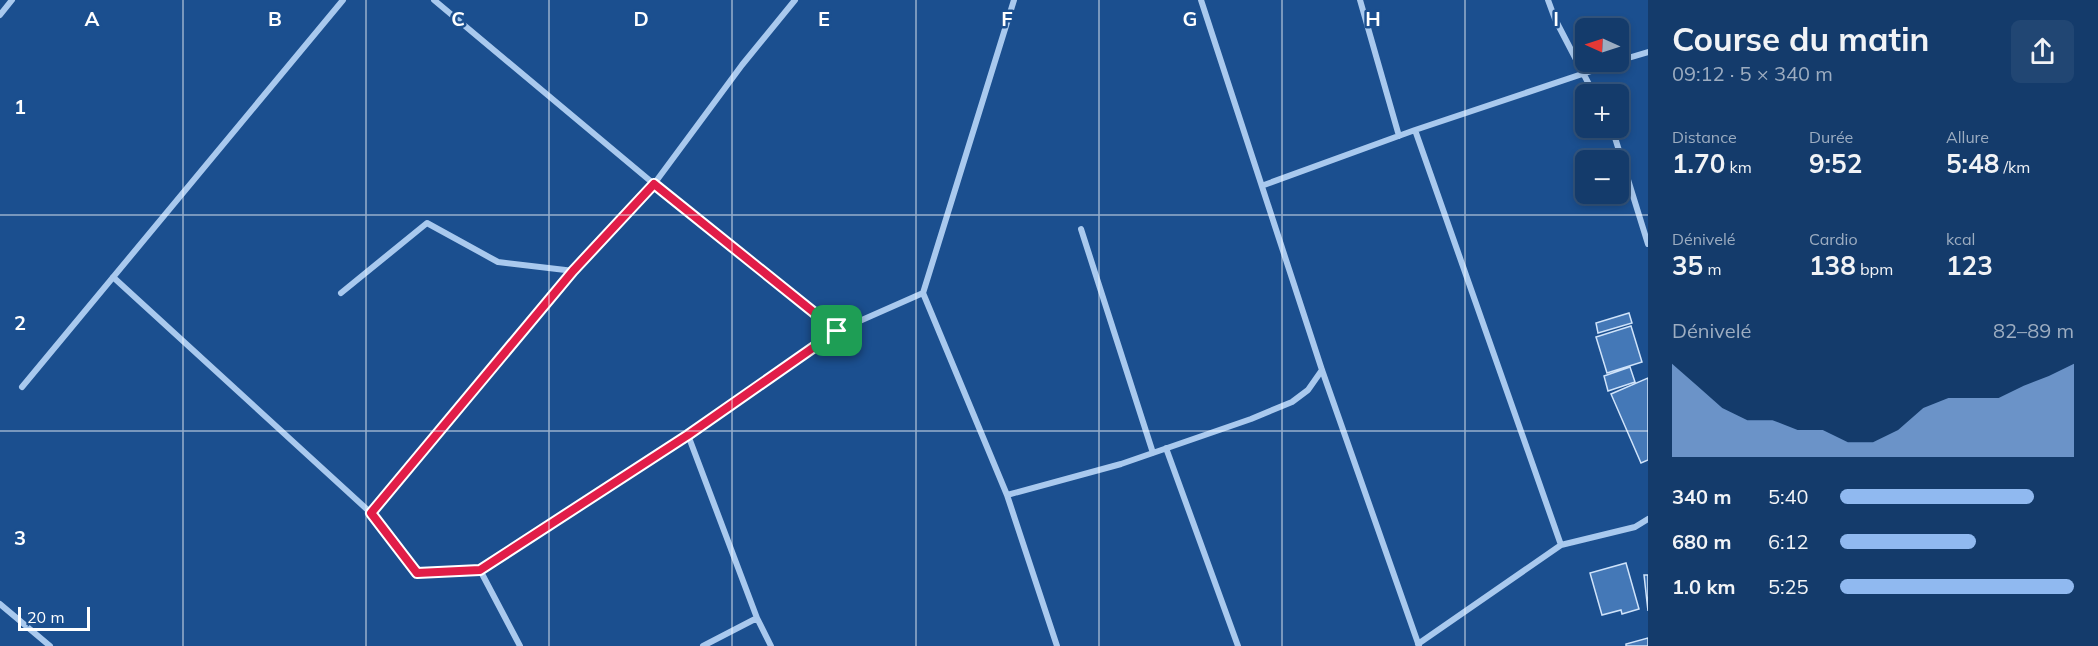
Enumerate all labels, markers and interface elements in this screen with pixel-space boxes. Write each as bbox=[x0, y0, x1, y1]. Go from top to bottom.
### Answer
text: A bbox=[85, 6, 100, 31]
text: B bbox=[268, 6, 282, 31]
text: C bbox=[451, 6, 465, 31]
text: D bbox=[633, 6, 649, 31]
text: E bbox=[818, 6, 830, 31]
text: F bbox=[1001, 6, 1013, 31]
text: G bbox=[1183, 6, 1197, 31]
text: H bbox=[1365, 6, 1381, 31]
text: I bbox=[1553, 6, 1559, 31]
north arrow bbox=[1575, 18, 1629, 72]
map controls bbox=[1575, 18, 1629, 204]
text: Course du matin bbox=[1672, 18, 1929, 59]
button: share bbox=[2011, 20, 2074, 83]
text: 09:12 · 5 × 340 m bbox=[1672, 61, 1833, 86]
button: + bbox=[1575, 84, 1629, 138]
text: 1 bbox=[14, 94, 26, 119]
text: Distance bbox=[1672, 127, 1737, 147]
text: Durée bbox=[1809, 127, 1853, 147]
text: Allure bbox=[1946, 127, 1989, 147]
text: 1.70 bbox=[1672, 147, 1725, 180]
text: 9:52 bbox=[1809, 147, 1862, 180]
text: 5:48 bbox=[1946, 147, 1999, 180]
button: − bbox=[1575, 150, 1629, 204]
text: km bbox=[1725, 157, 1752, 177]
text: /km bbox=[1999, 157, 2030, 177]
text: Dénivelé bbox=[1672, 229, 1735, 249]
text: Cardio bbox=[1809, 229, 1858, 249]
text: kcal bbox=[1946, 229, 1975, 249]
text: 35 bbox=[1672, 249, 1703, 282]
text: 138 bbox=[1809, 249, 1856, 282]
text: 123 bbox=[1946, 249, 1993, 282]
text: m bbox=[1703, 259, 1721, 279]
text: bpm bbox=[1856, 259, 1893, 279]
pin bbox=[811, 305, 862, 356]
text: 2 bbox=[14, 310, 26, 335]
icon: arrive bbox=[820, 314, 853, 347]
text: Dénivelé bbox=[1672, 318, 1751, 343]
text: 82–89 m bbox=[1993, 318, 2074, 343]
text: 340 m bbox=[1672, 484, 1731, 509]
text: 5:40 bbox=[1768, 484, 1809, 509]
text: 3 bbox=[14, 525, 26, 550]
text: 680 m bbox=[1672, 529, 1731, 554]
text: 6:12 bbox=[1768, 529, 1809, 554]
text: 1.0 km bbox=[1672, 574, 1735, 599]
text: 5:25 bbox=[1768, 574, 1809, 599]
scale bar bbox=[18, 604, 90, 632]
text: 20 m bbox=[27, 607, 64, 627]

